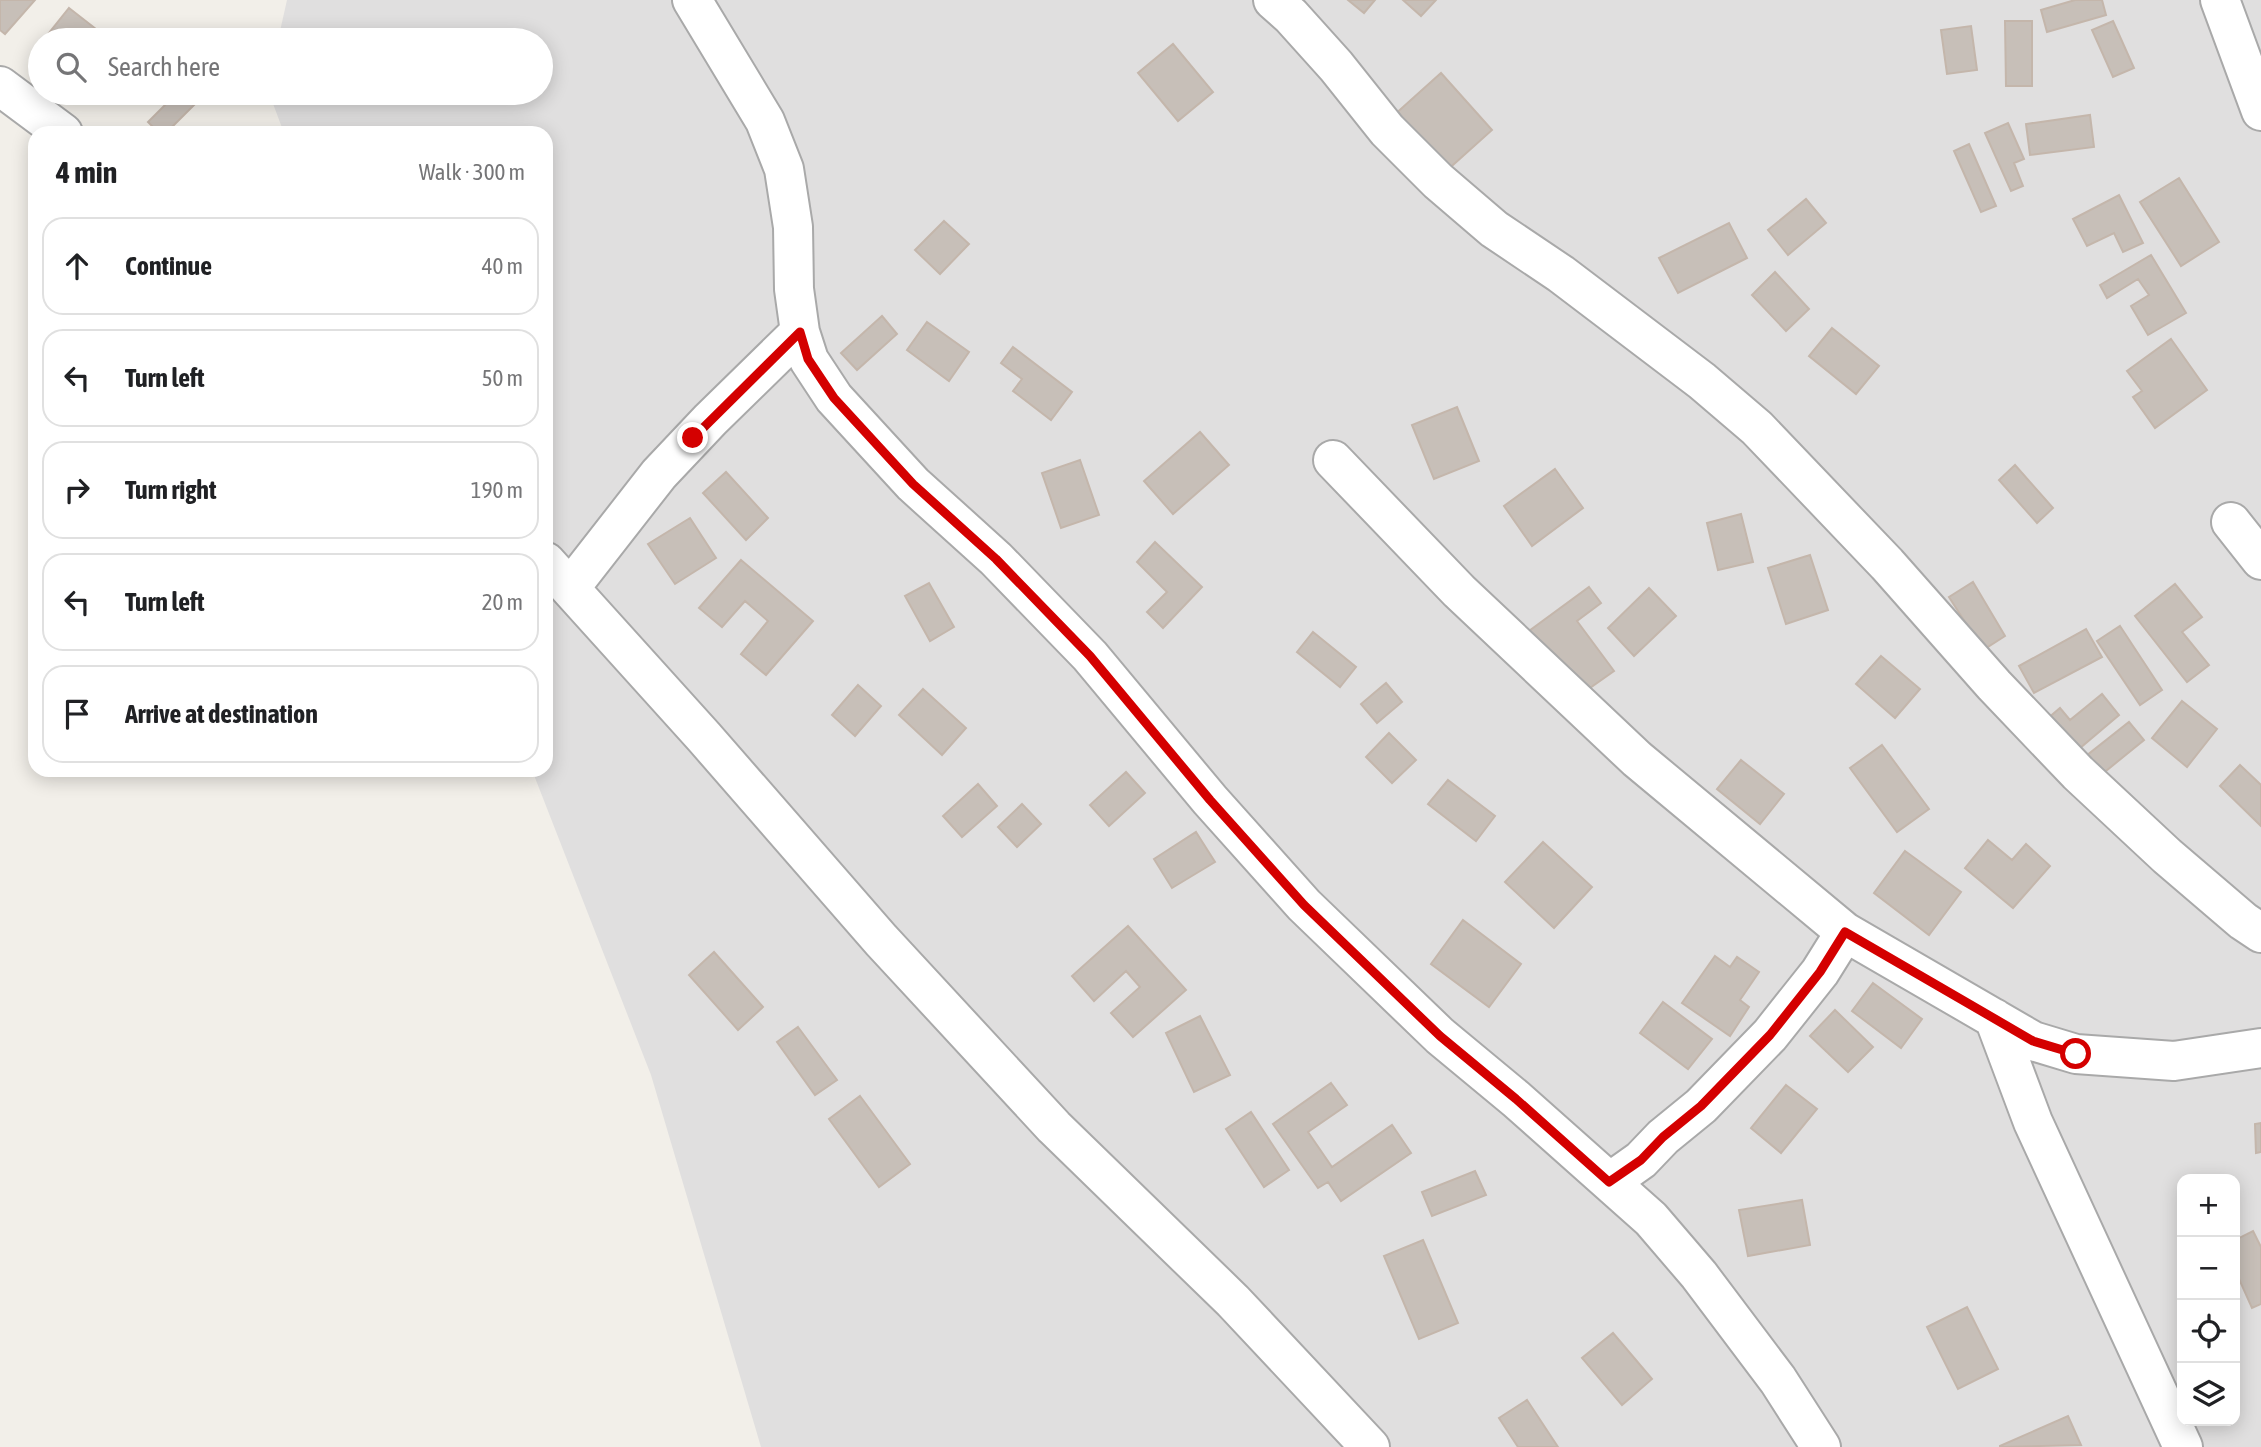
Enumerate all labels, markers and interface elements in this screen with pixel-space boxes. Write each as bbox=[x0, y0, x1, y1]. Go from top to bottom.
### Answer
search box bbox=[28, 28, 553, 105]
icon: search bbox=[52, 48, 90, 86]
text: Search here bbox=[108, 52, 220, 82]
text: 4 min bbox=[56, 155, 117, 189]
text: Walk · 300 m bbox=[419, 159, 525, 185]
icon: ahead bbox=[58, 247, 96, 285]
text: Continue bbox=[125, 251, 212, 281]
text: 40 m bbox=[482, 253, 523, 279]
icon: left bbox=[58, 359, 96, 397]
text: Turn left bbox=[125, 363, 205, 393]
text: 50 m bbox=[482, 365, 523, 391]
route end bbox=[677, 422, 708, 453]
icon: right bbox=[58, 471, 96, 509]
text: Turn right bbox=[125, 475, 216, 505]
text: 190 m bbox=[471, 477, 523, 503]
icon: left bbox=[58, 583, 96, 621]
text: Turn left bbox=[125, 587, 205, 617]
text: 20 m bbox=[482, 589, 523, 615]
icon: arrive bbox=[58, 695, 96, 733]
text: Arrive at destination bbox=[125, 699, 318, 729]
route start bbox=[2060, 1038, 2091, 1069]
map controls bbox=[2177, 1174, 2240, 1426]
button: + bbox=[2177, 1174, 2240, 1237]
button: − bbox=[2177, 1237, 2240, 1300]
button: locate bbox=[2177, 1300, 2240, 1363]
button: layers bbox=[2177, 1363, 2240, 1426]

